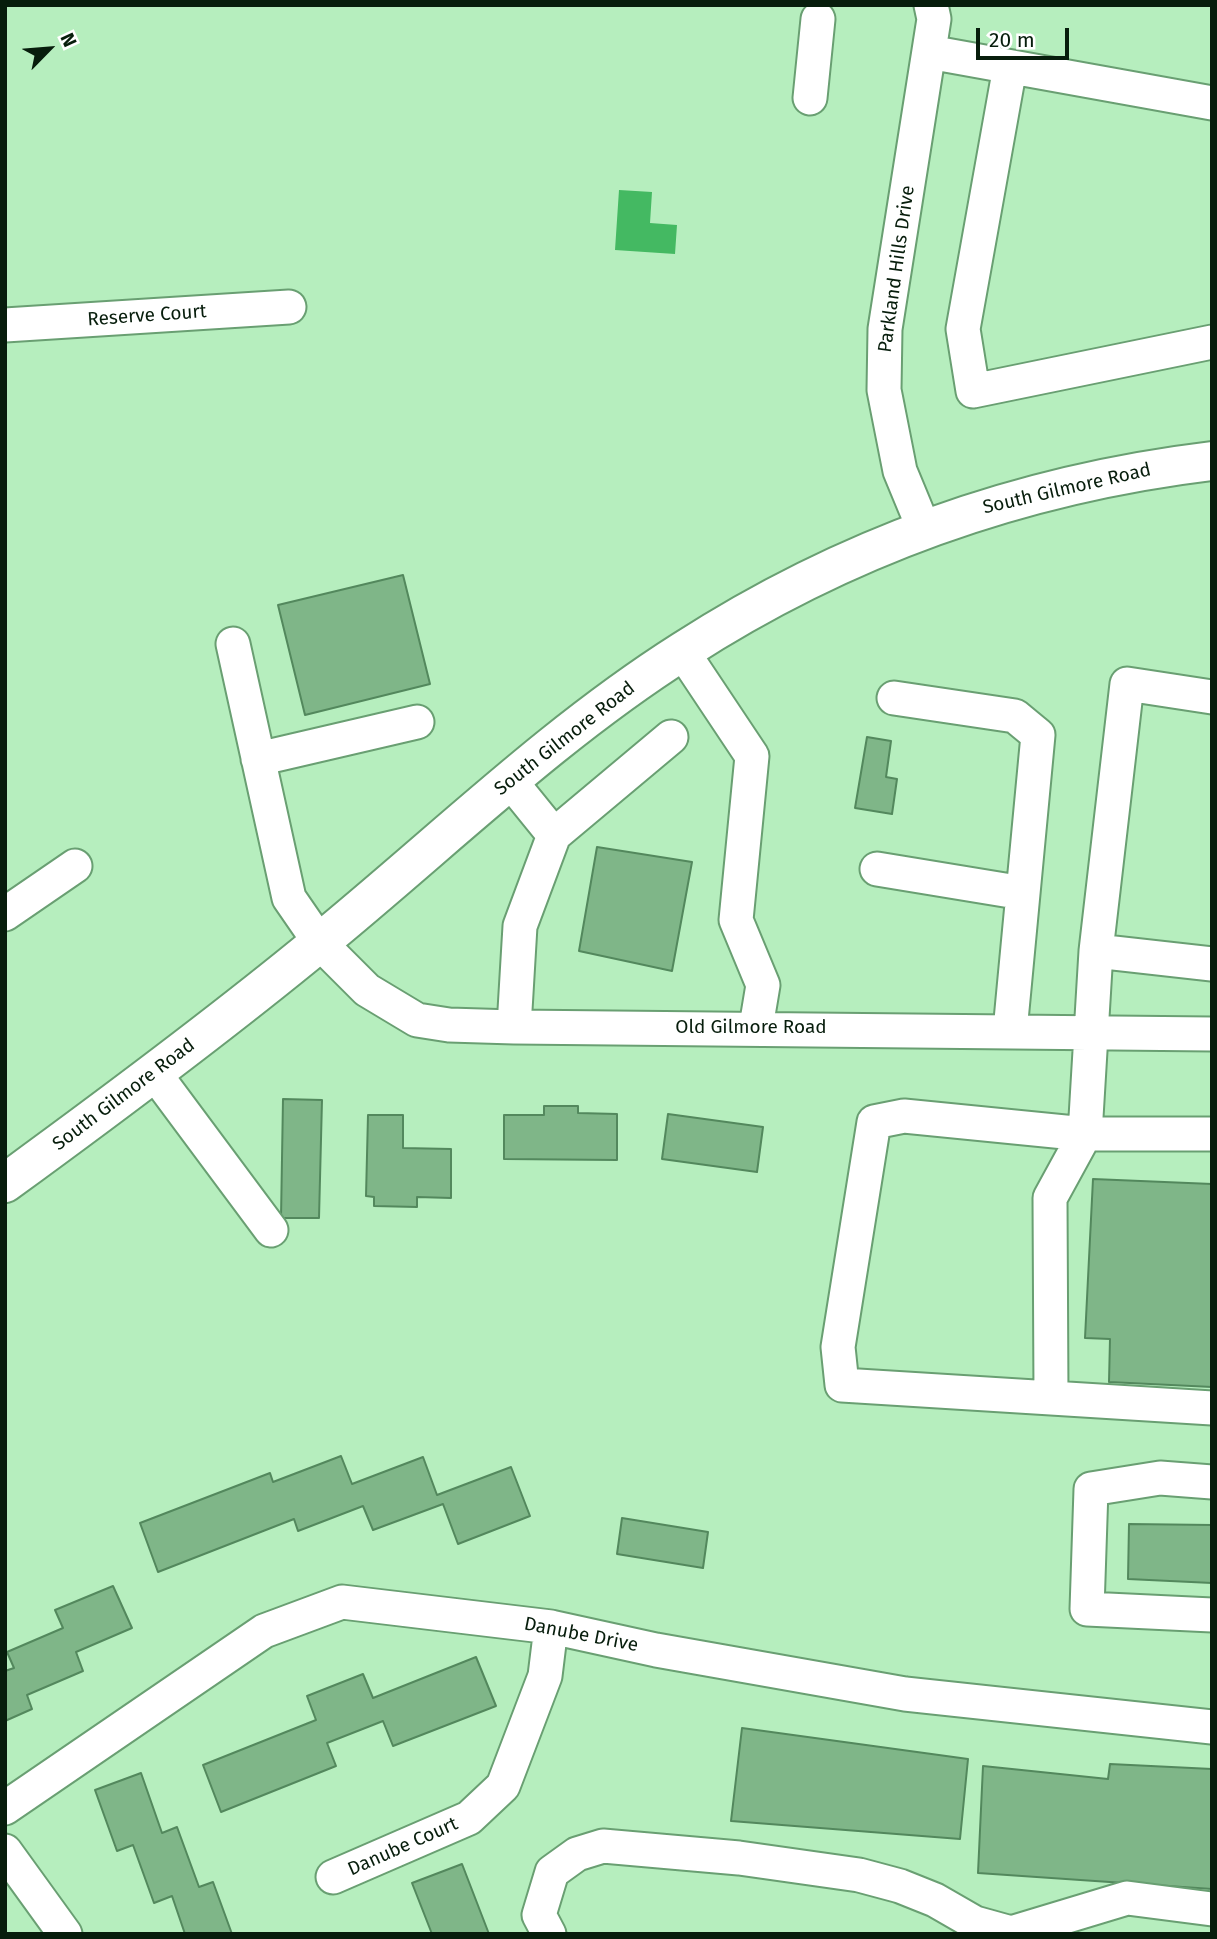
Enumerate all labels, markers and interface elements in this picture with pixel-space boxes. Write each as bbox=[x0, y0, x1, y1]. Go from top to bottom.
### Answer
north arrow bbox=[14, 14, 84, 84]
scale bar bbox=[979, 14, 1072, 58]
text: 20 m bbox=[989, 27, 1035, 53]
text: N bbox=[55, 29, 82, 50]
street label: Parkland Hills Drive bbox=[874, 184, 920, 354]
street label: Reserve Court bbox=[87, 300, 207, 332]
street label: South Gilmore Road bbox=[981, 459, 1153, 519]
street label: South Gilmore Road bbox=[490, 677, 640, 801]
street label: Old Gilmore Road bbox=[675, 1017, 827, 1039]
street label: South Gilmore Road bbox=[49, 1034, 199, 1156]
street label: Danube Drive bbox=[522, 1613, 640, 1657]
street label: Danube Court bbox=[345, 1813, 461, 1881]

